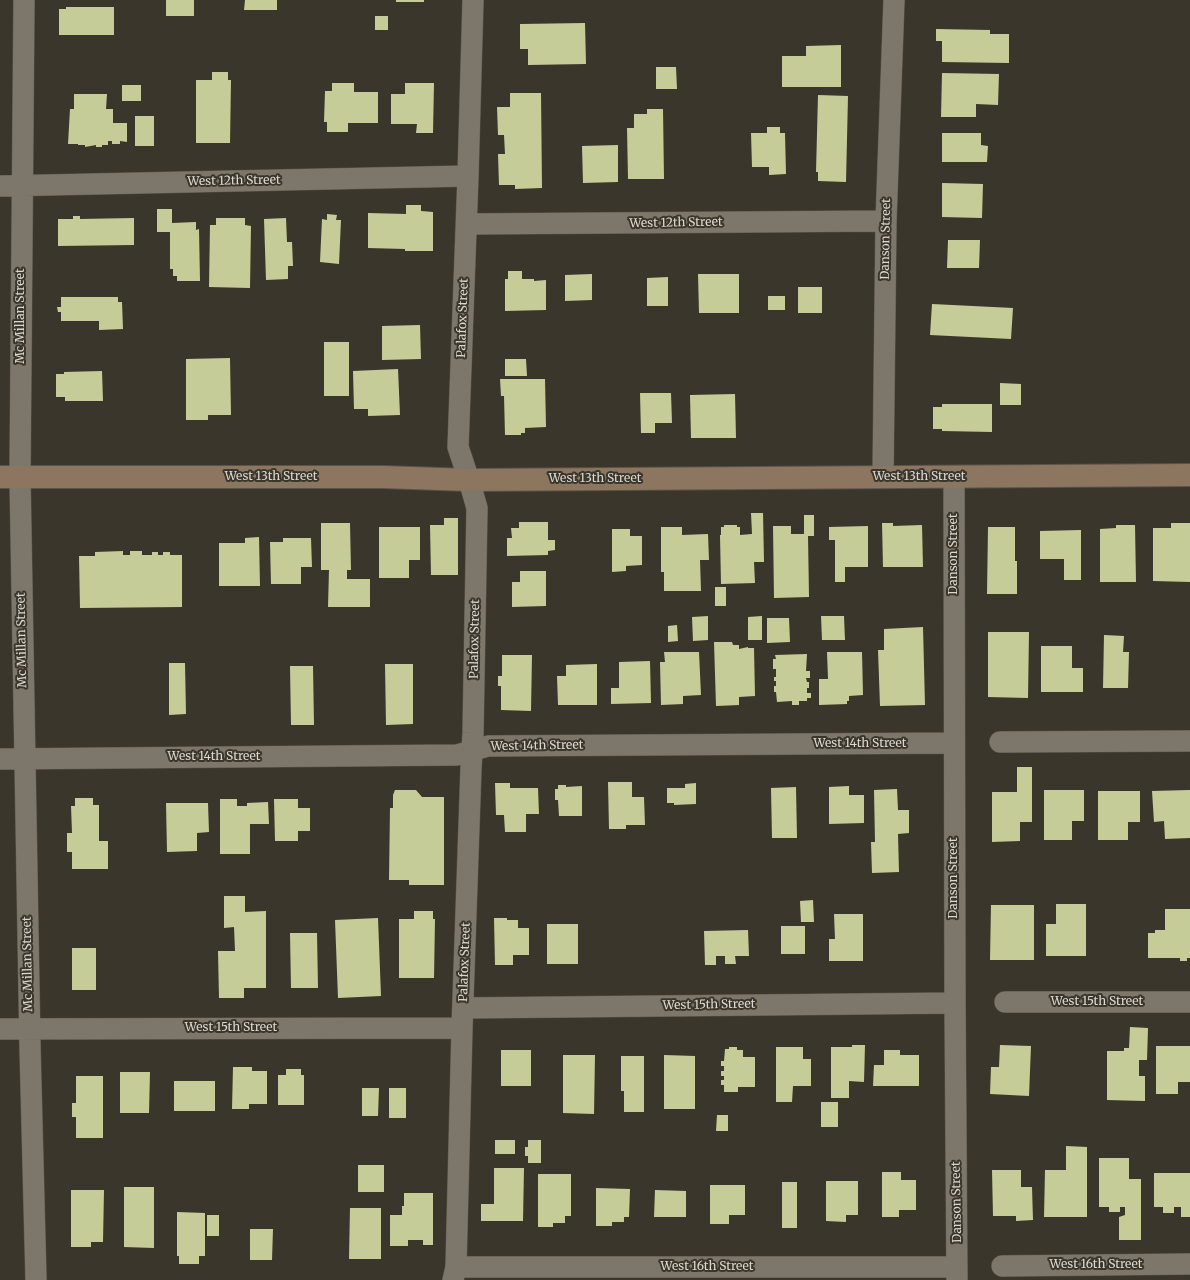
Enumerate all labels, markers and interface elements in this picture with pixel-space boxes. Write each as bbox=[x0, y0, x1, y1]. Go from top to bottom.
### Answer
street label: West 12th Street bbox=[187, 173, 281, 189]
street label: Danson Street bbox=[878, 198, 894, 280]
street label: West 12th Street bbox=[629, 215, 723, 231]
street label: Mc Millan Street bbox=[14, 268, 28, 364]
street label: Palafox Street bbox=[454, 278, 472, 358]
street label: West 13th Street bbox=[225, 470, 317, 484]
street label: West 13th Street bbox=[873, 470, 965, 484]
street label: West 13th Street bbox=[549, 472, 641, 486]
street label: Danson Street bbox=[947, 513, 961, 595]
street label: Mc Millan Street bbox=[14, 592, 30, 688]
street label: Palafox Street bbox=[467, 599, 483, 679]
street label: West 14th Street bbox=[814, 737, 906, 751]
street label: West 14th Street bbox=[490, 738, 584, 754]
street label: West 14th Street bbox=[168, 750, 260, 764]
street label: Danson Street bbox=[947, 837, 961, 919]
street label: Mc Millan Street bbox=[20, 916, 36, 1012]
street label: Palafox Street bbox=[456, 922, 474, 1002]
street label: West 15th Street bbox=[1051, 995, 1143, 1009]
street label: West 15th Street bbox=[663, 997, 755, 1013]
street label: West 15th Street bbox=[185, 1021, 277, 1035]
street label: Danson Street bbox=[949, 1161, 965, 1243]
street label: West 16th Street bbox=[1050, 1258, 1142, 1272]
street label: West 16th Street bbox=[661, 1260, 753, 1274]

